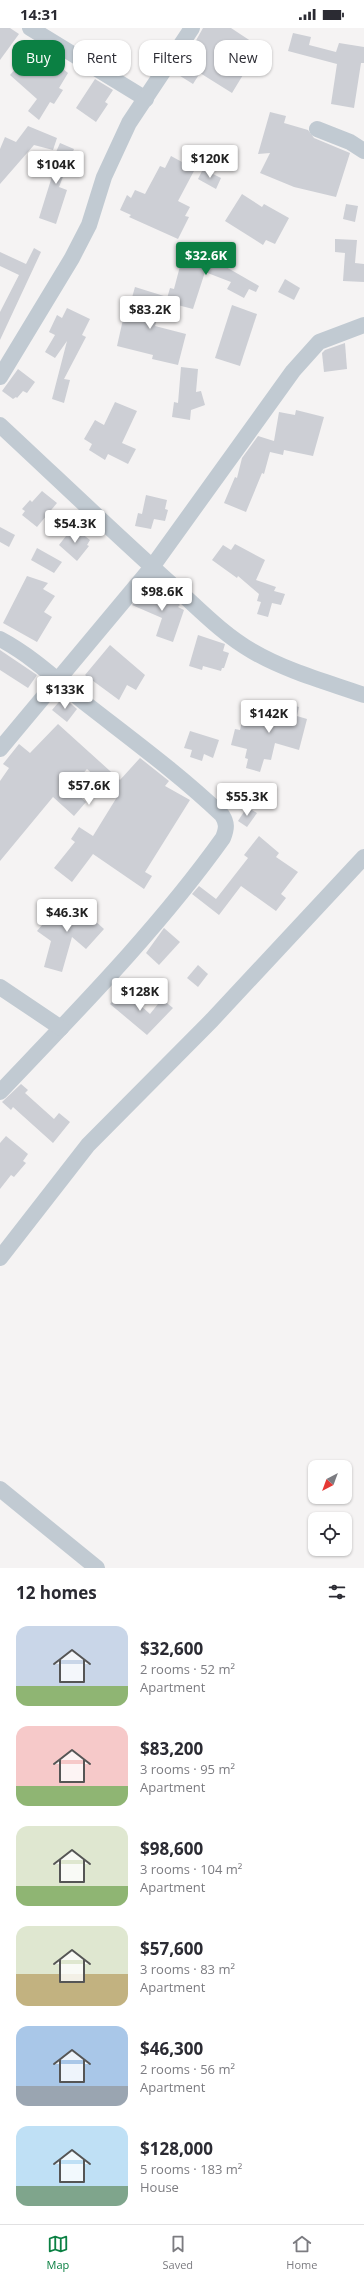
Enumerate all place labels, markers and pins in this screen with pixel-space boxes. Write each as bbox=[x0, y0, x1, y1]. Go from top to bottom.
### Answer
pin: $120K bbox=[182, 145, 238, 179]
pin: $104K bbox=[28, 151, 84, 185]
pin: $32.6K bbox=[173, 242, 239, 276]
pin: $83.2K bbox=[117, 296, 183, 330]
pin: $54.3K bbox=[42, 510, 108, 544]
pin: $98.6K bbox=[129, 578, 195, 612]
pin: $133K bbox=[37, 676, 93, 710]
pin: $142K bbox=[241, 700, 297, 734]
pin: $57.6K bbox=[56, 772, 122, 806]
pin: $55.3K bbox=[214, 783, 280, 817]
pin: $46.3K bbox=[34, 899, 100, 933]
pin: $128K bbox=[112, 978, 168, 1012]

